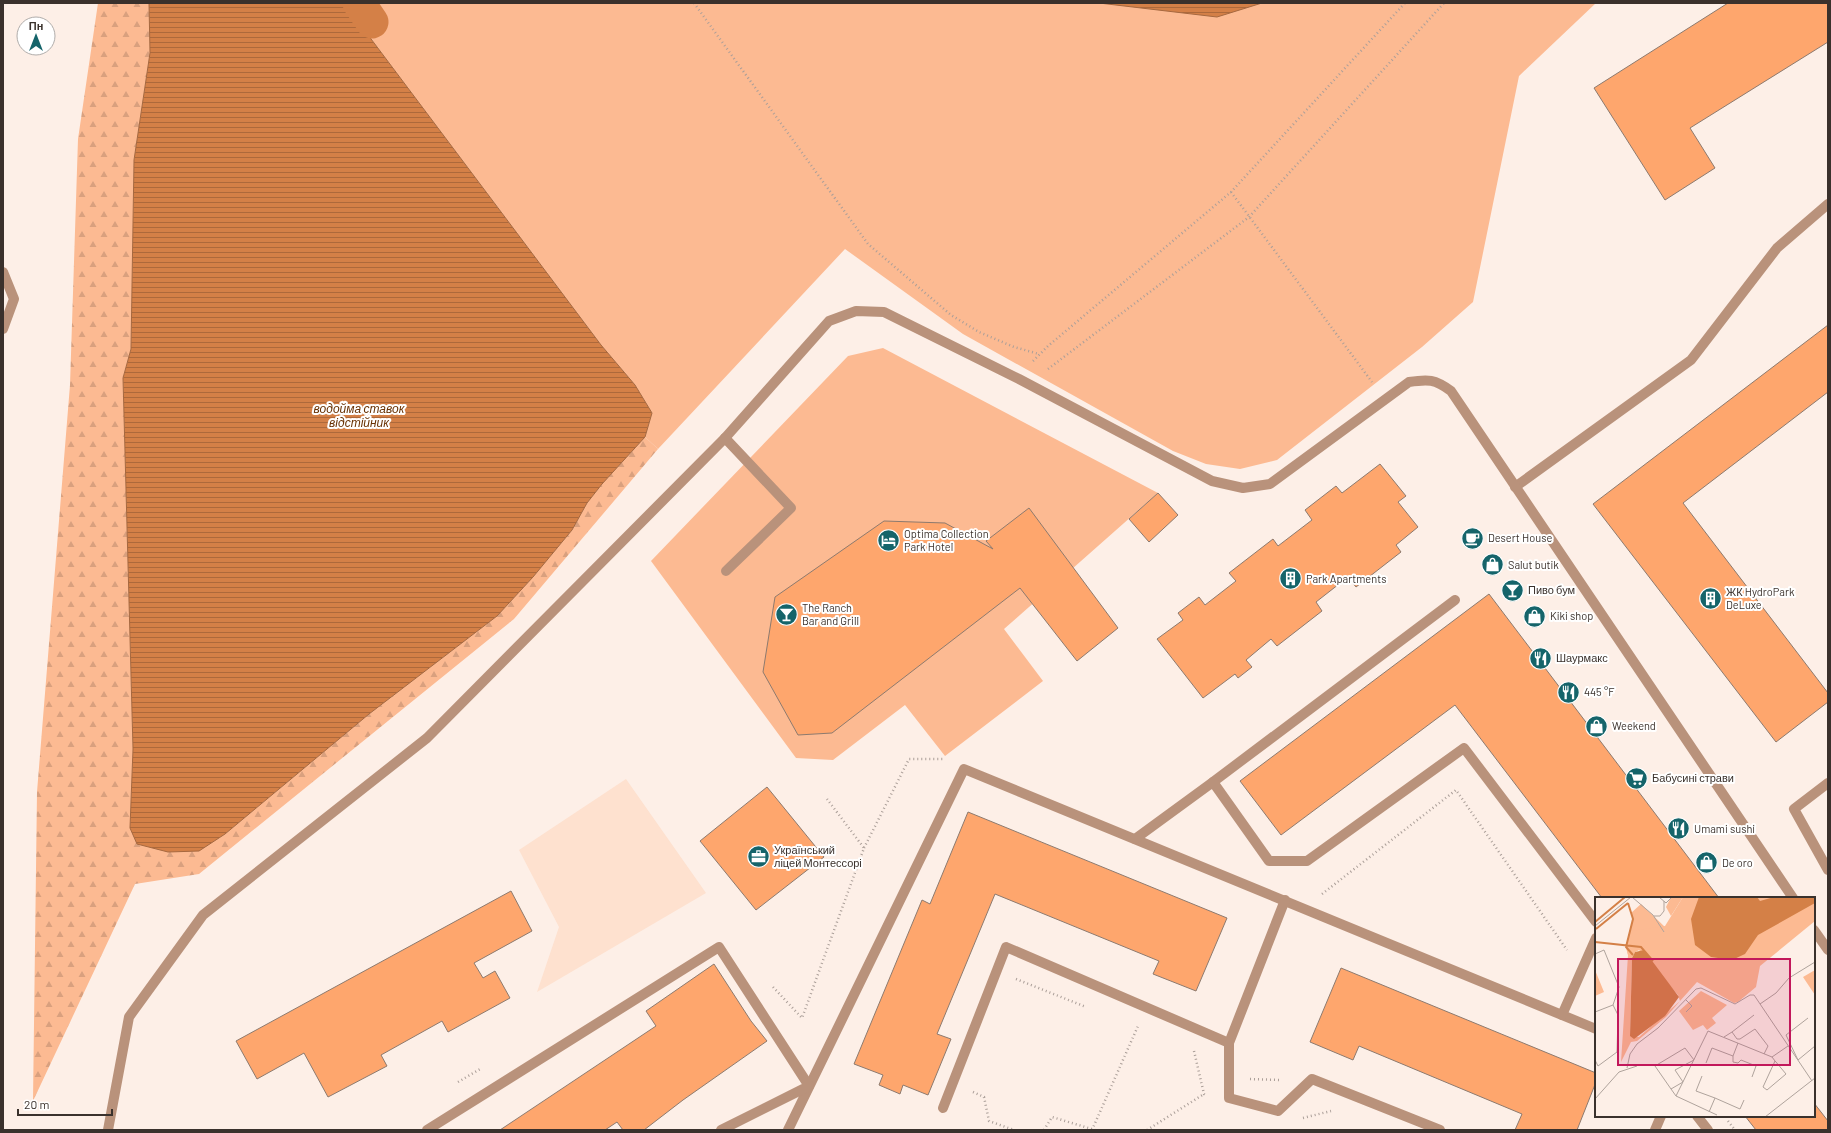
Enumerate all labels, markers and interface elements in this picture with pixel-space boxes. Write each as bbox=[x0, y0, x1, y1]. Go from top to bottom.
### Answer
north arrow bbox=[16, 16, 56, 56]
text: Пн bbox=[29, 19, 43, 32]
water label: водойма ставок відстійник bbox=[314, 401, 406, 429]
cafe icon: Desert House bbox=[1459, 525, 1485, 551]
hotel icon: Optima Collection Park Hotel bbox=[875, 527, 901, 553]
place label: Optima Collection Park Hotel bbox=[904, 527, 989, 553]
place label: Desert House bbox=[1488, 531, 1552, 544]
shop icon: Salut butik bbox=[1480, 552, 1506, 578]
place label: Salut butik bbox=[1508, 558, 1559, 571]
building icon: Park Apartments bbox=[1277, 566, 1303, 592]
place label: Park Apartments bbox=[1306, 572, 1386, 585]
bar icon: Пиво бум bbox=[1500, 577, 1526, 603]
place label: Пиво бум bbox=[1528, 583, 1575, 596]
building icon: ЖК HydroPark DeLuxe bbox=[1698, 585, 1724, 611]
place label: ЖК HydroPark DeLuxe bbox=[1726, 585, 1795, 611]
bar icon: The Ranch Bar and Grill bbox=[773, 601, 799, 627]
place label: The Ranch Bar and Grill bbox=[802, 601, 859, 627]
shop icon: Kiki shop bbox=[1521, 603, 1547, 629]
place label: Kiki shop bbox=[1550, 609, 1593, 622]
restaurant icon: Шаурмакс bbox=[1527, 645, 1553, 671]
place label: Шаурмакс bbox=[1556, 651, 1608, 664]
restaurant icon: 445 °F bbox=[1555, 679, 1581, 705]
place label: 445 °F bbox=[1584, 685, 1614, 698]
shop icon: Weekend bbox=[1583, 713, 1609, 739]
place label: Weekend bbox=[1612, 719, 1656, 732]
supermarket icon: Бабусині страви bbox=[1624, 765, 1650, 791]
place label: Бабусині страви bbox=[1652, 771, 1734, 784]
restaurant icon: Umami sushi bbox=[1665, 816, 1691, 842]
place label: Umami sushi bbox=[1694, 822, 1755, 835]
office icon: Український ліцей Монтессорі bbox=[745, 843, 771, 869]
place label: Український ліцей Монтессорі bbox=[774, 843, 862, 869]
shop icon: De oro bbox=[1693, 850, 1719, 876]
place label: De oro bbox=[1722, 856, 1753, 869]
inset map bbox=[1595, 897, 1815, 1117]
scale bar bbox=[18, 1091, 112, 1117]
text: 20 m bbox=[24, 1097, 50, 1111]

